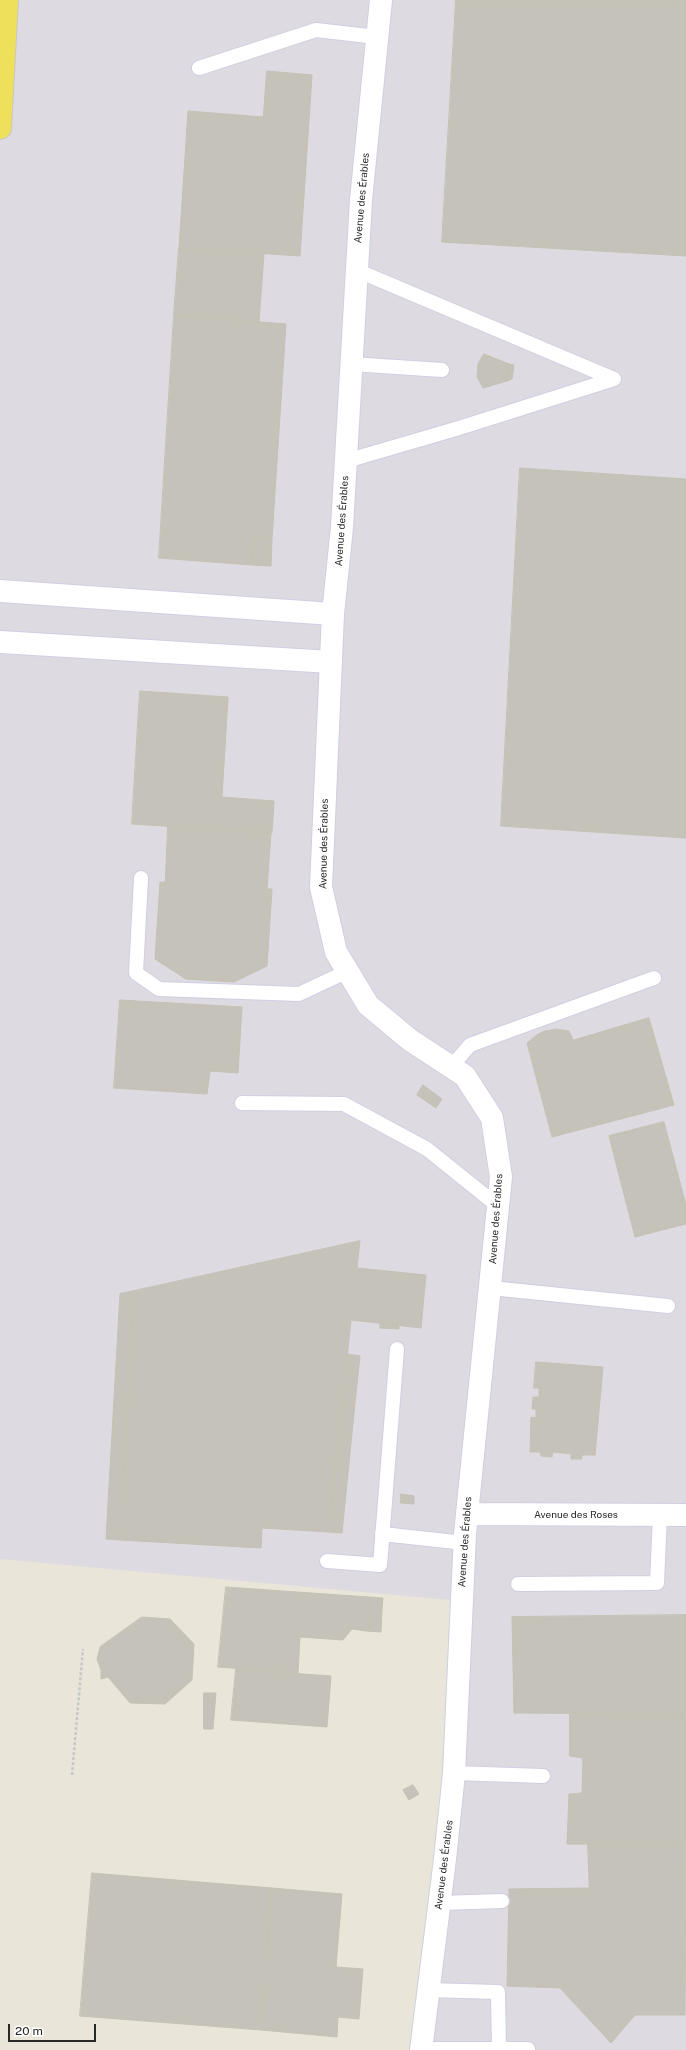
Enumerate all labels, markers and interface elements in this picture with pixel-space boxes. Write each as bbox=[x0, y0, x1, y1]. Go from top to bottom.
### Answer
street label: Avenue des Érables bbox=[352, 152, 372, 244]
street label: Avenue des Érables bbox=[333, 475, 351, 567]
street label: Avenue des Érables bbox=[317, 799, 331, 889]
street label: Avenue des Érables bbox=[487, 1173, 505, 1265]
street label: Avenue des Érables bbox=[456, 1496, 474, 1588]
street label: Avenue des Roses bbox=[534, 1509, 618, 1521]
street label: Avenue des Érables bbox=[433, 1819, 455, 1911]
scale bar bbox=[10, 2016, 98, 2042]
text: 20 m bbox=[15, 2024, 43, 2038]

